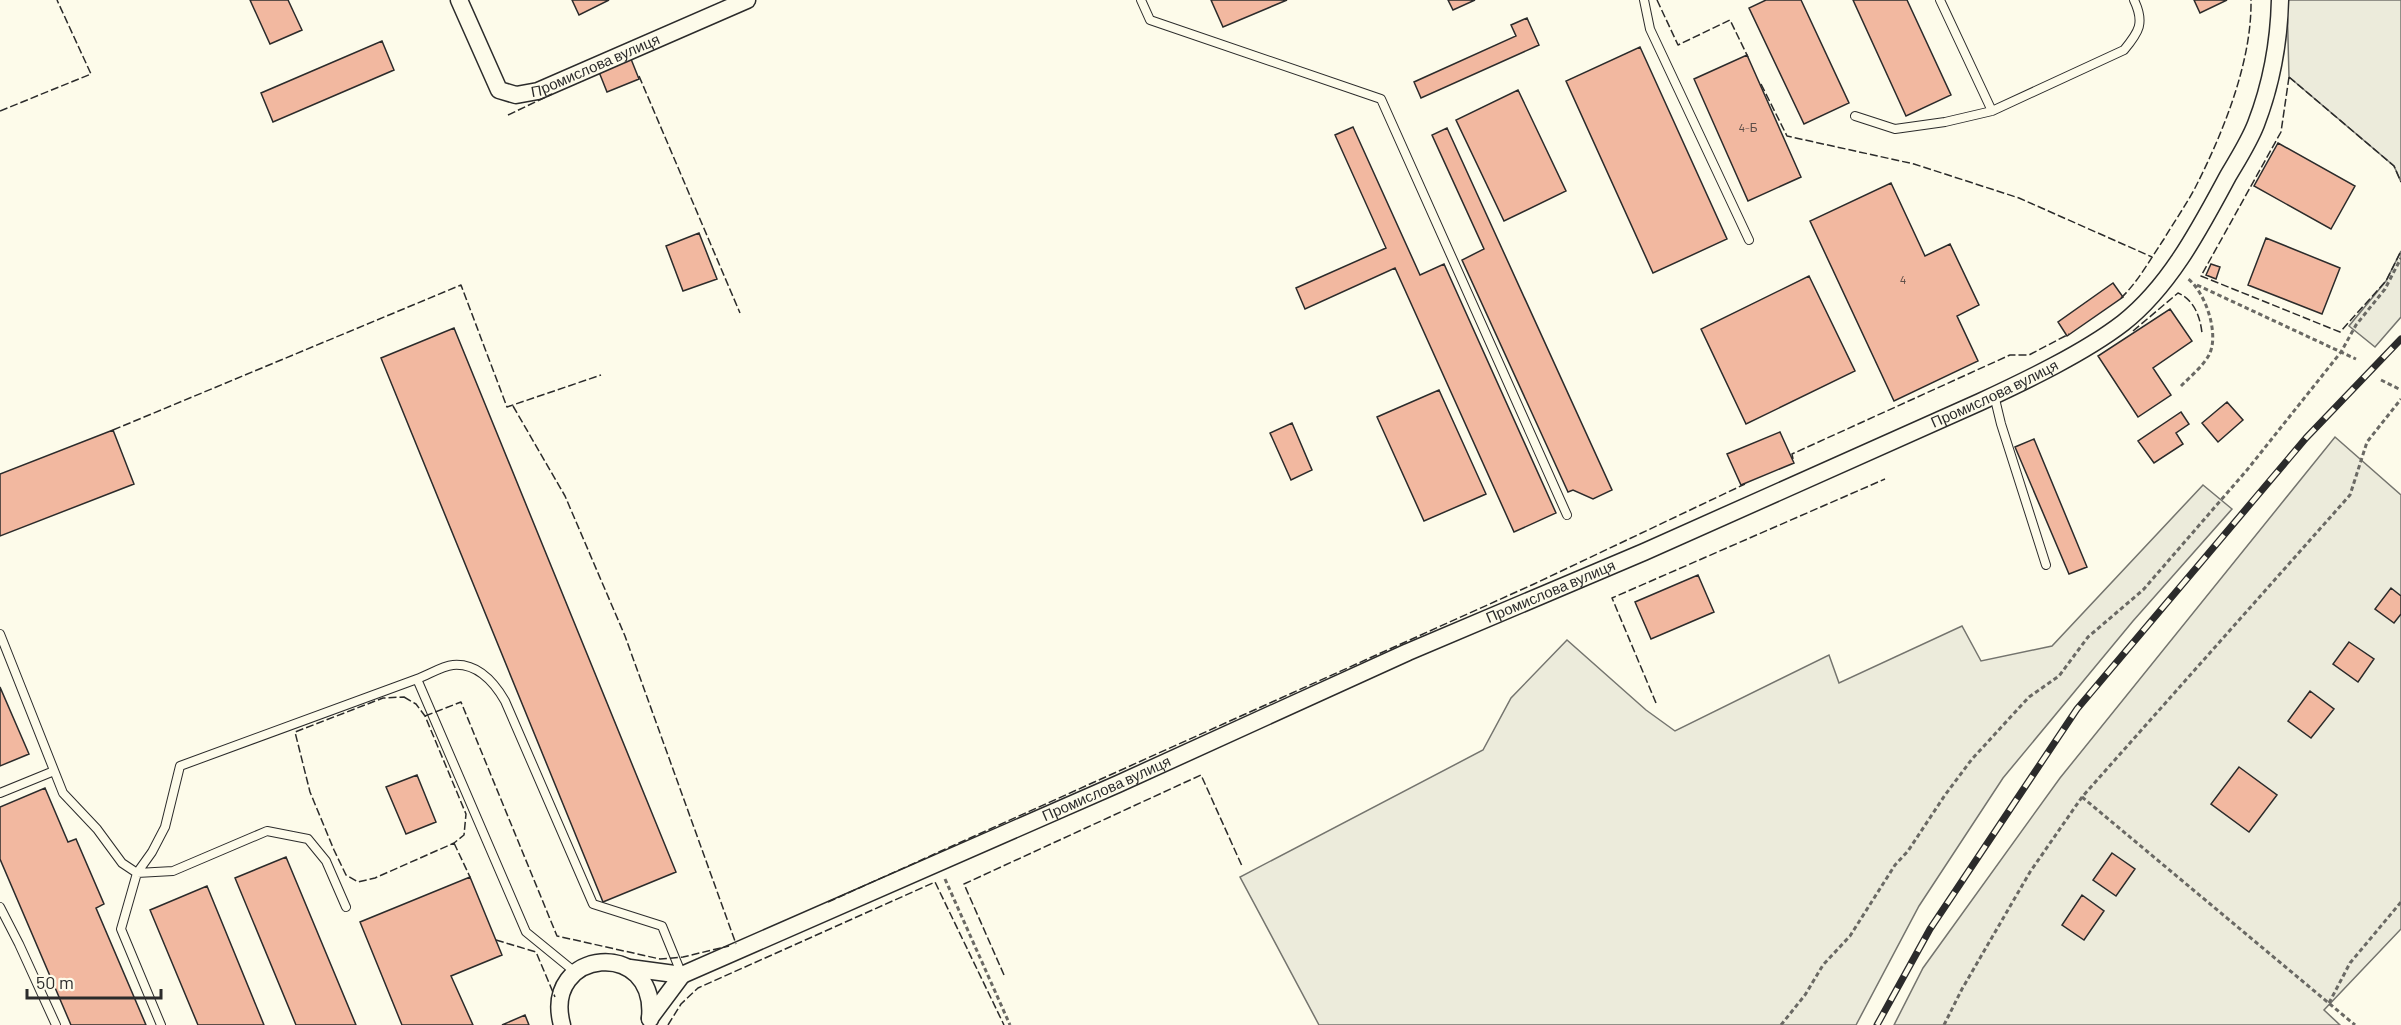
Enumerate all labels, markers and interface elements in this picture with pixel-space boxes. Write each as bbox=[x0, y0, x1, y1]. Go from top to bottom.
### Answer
street label: Промислова вулиця bbox=[529, 29, 662, 100]
house number: 4-Б bbox=[1738, 120, 1758, 134]
house number: 4 bbox=[1900, 272, 1906, 286]
street label: Промислова вулиця bbox=[1928, 355, 2061, 431]
street label: Промислова вулиця bbox=[1483, 555, 1618, 626]
street label: Промислова вулиця bbox=[1039, 751, 1173, 824]
scale bar bbox=[27, 962, 160, 1000]
text: 50 m bbox=[36, 971, 74, 993]

